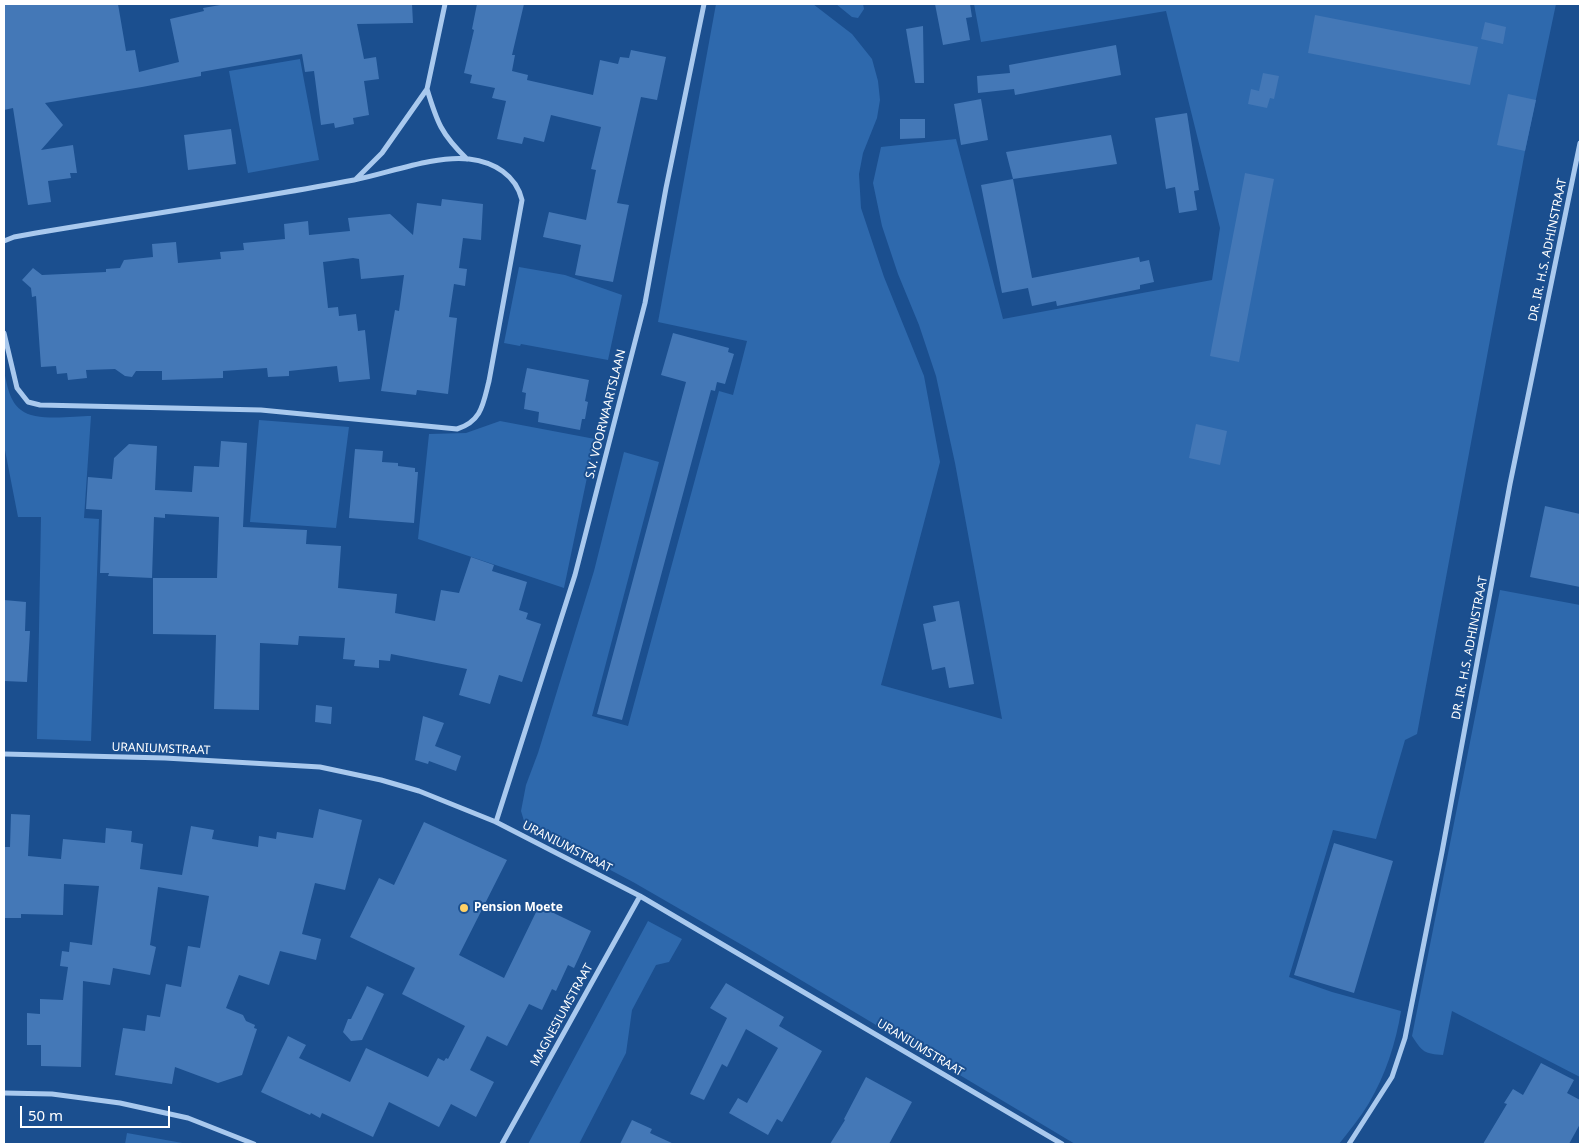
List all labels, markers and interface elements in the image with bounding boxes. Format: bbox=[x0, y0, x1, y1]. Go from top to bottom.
street label: DR. IR. H.S. ADHINSTRAAT bbox=[1526, 177, 1570, 323]
street label: S.V. VOORWAARTSLAAN bbox=[583, 348, 629, 480]
street label: DR. IR. H.S. ADHINSTRAAT bbox=[1449, 575, 1491, 721]
street label: URANIUMSTRAAT bbox=[111, 740, 211, 758]
street label: URANIUMSTRAAT bbox=[520, 818, 614, 876]
place label: Pension Moete bbox=[474, 901, 563, 915]
marker: Pension Moete bbox=[458, 902, 470, 914]
street label: MAGNESIUMSTRAAT bbox=[528, 961, 596, 1069]
street label: URANIUMSTRAAT bbox=[874, 1016, 966, 1080]
scale bar bbox=[22, 1096, 172, 1128]
text: 50 m bbox=[28, 1105, 63, 1125]

